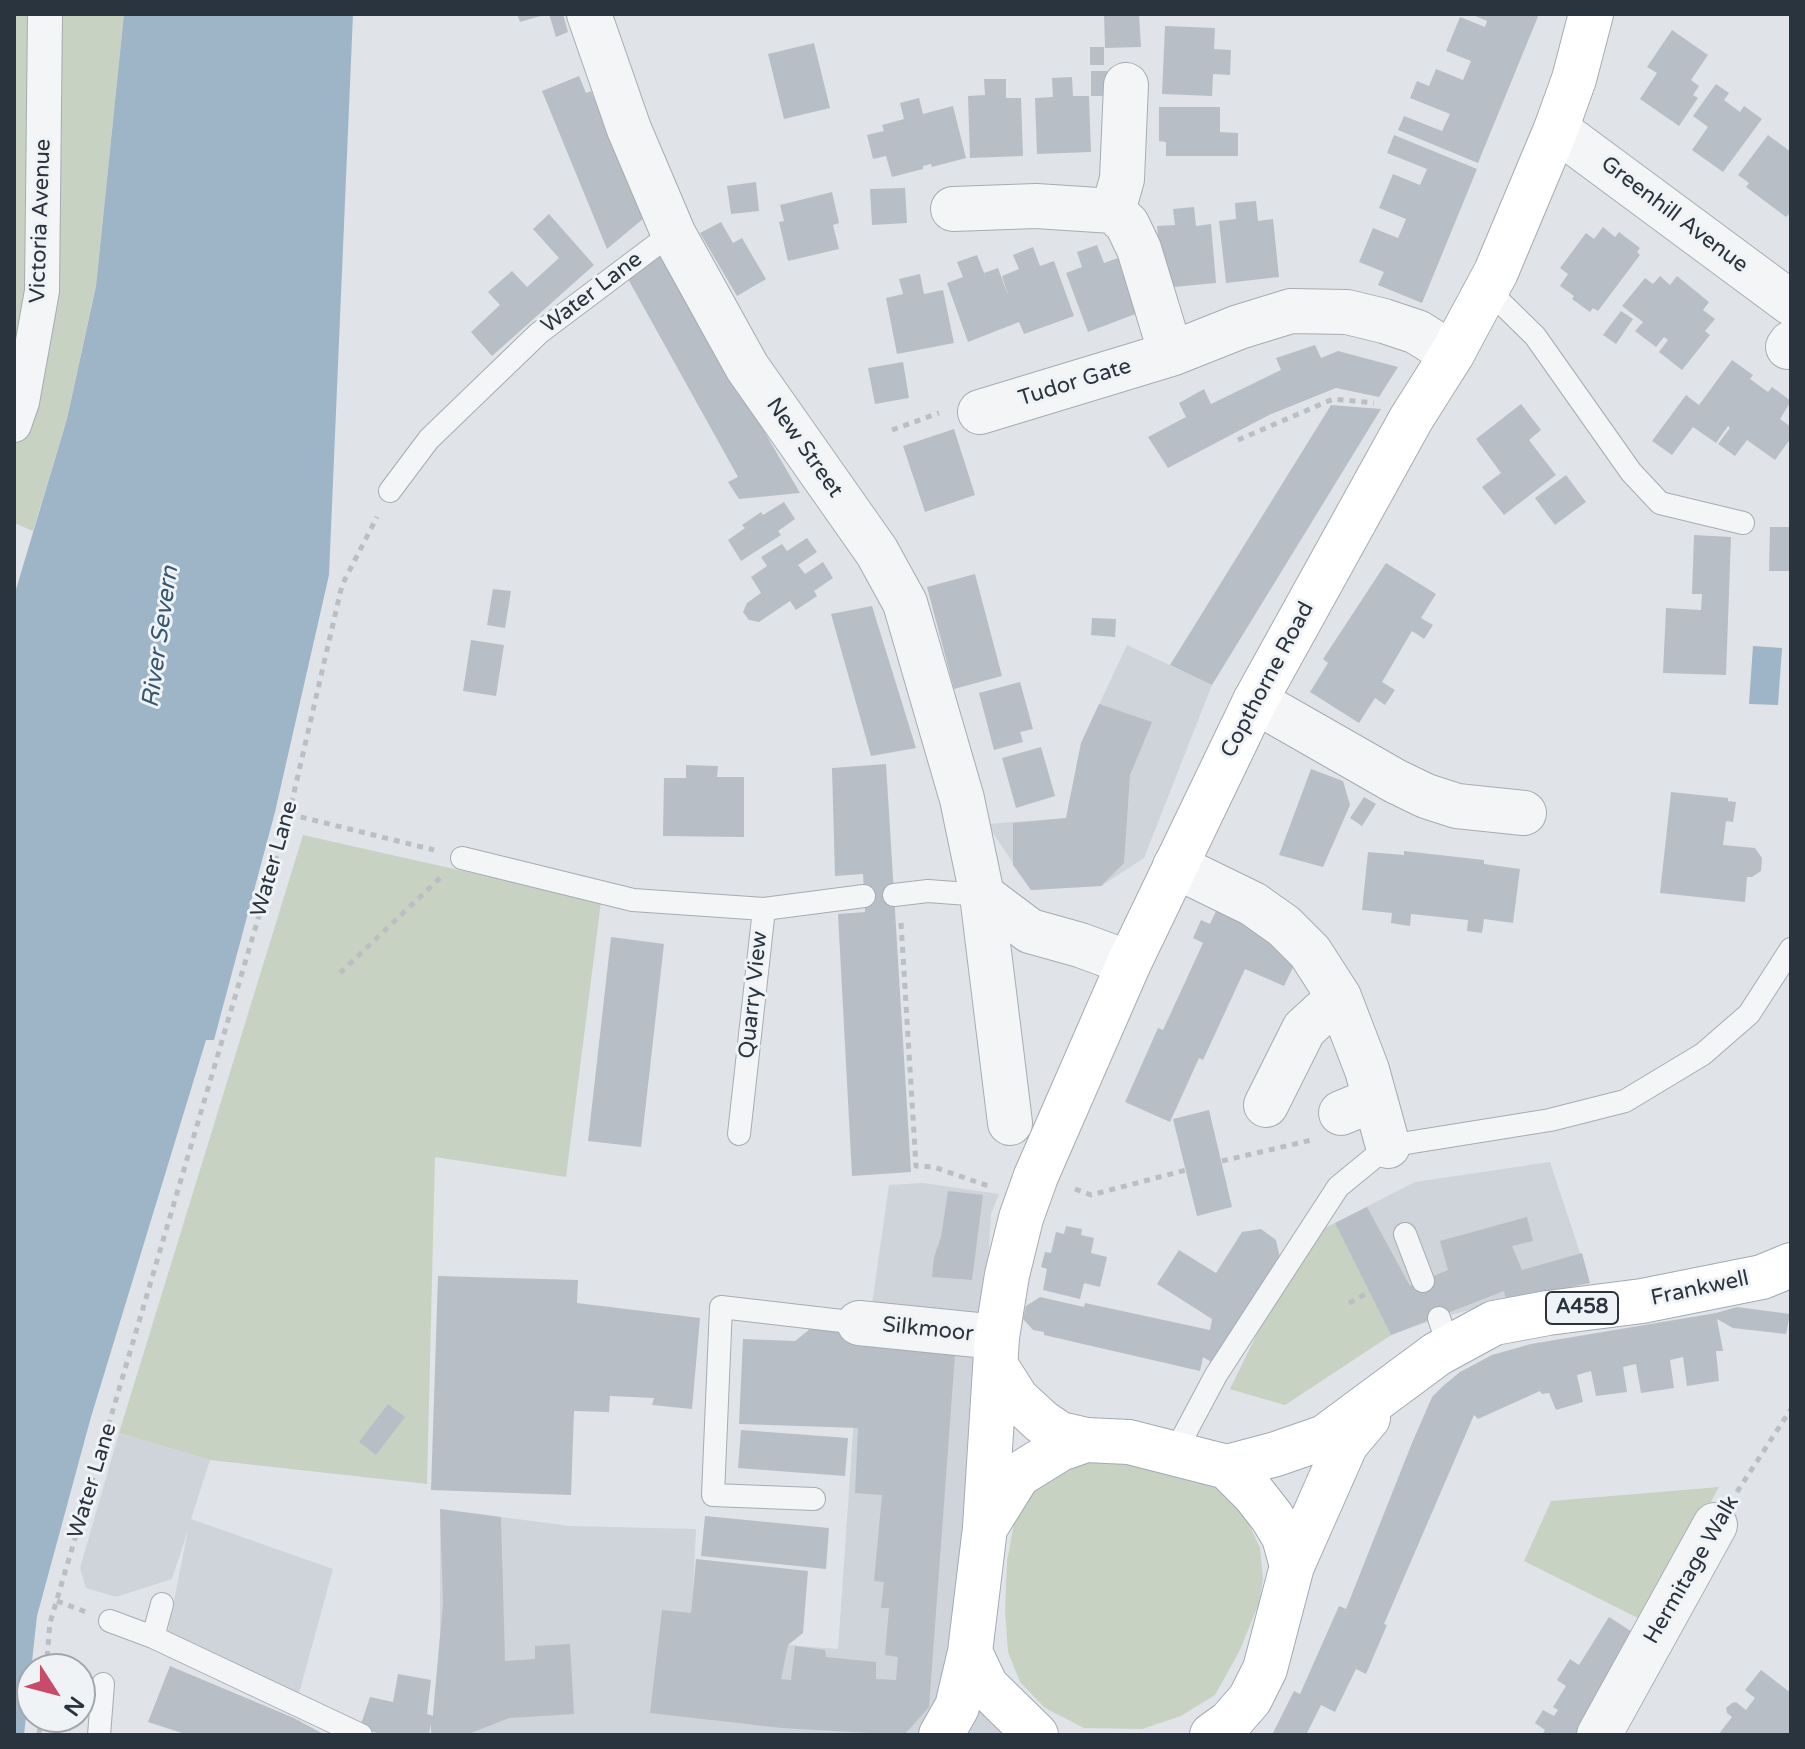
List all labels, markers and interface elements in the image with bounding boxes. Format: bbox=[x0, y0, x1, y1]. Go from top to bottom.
street label: Victoria Avenue bbox=[25, 138, 57, 304]
street label: Greenhill Avenue bbox=[1595, 151, 1753, 279]
street label: Water Lane bbox=[536, 247, 648, 339]
street label: Tudor Gate bbox=[1016, 353, 1134, 413]
street label: New Street bbox=[760, 393, 848, 503]
water label: River Severn bbox=[137, 564, 185, 710]
street label: Copthorne Road bbox=[1216, 598, 1320, 762]
street label: Water Lane bbox=[246, 798, 304, 920]
street label: Quarry View bbox=[734, 930, 774, 1060]
street label: Frankwell bbox=[1649, 1266, 1751, 1312]
road number: A458 bbox=[1546, 1292, 1618, 1324]
street label: Silkmoor bbox=[881, 1312, 975, 1348]
street label: Water Lane bbox=[63, 1420, 123, 1542]
street label: Hermitage Walk bbox=[1639, 1491, 1745, 1649]
north arrow bbox=[16, 1653, 96, 1733]
text: N bbox=[58, 1691, 90, 1721]

